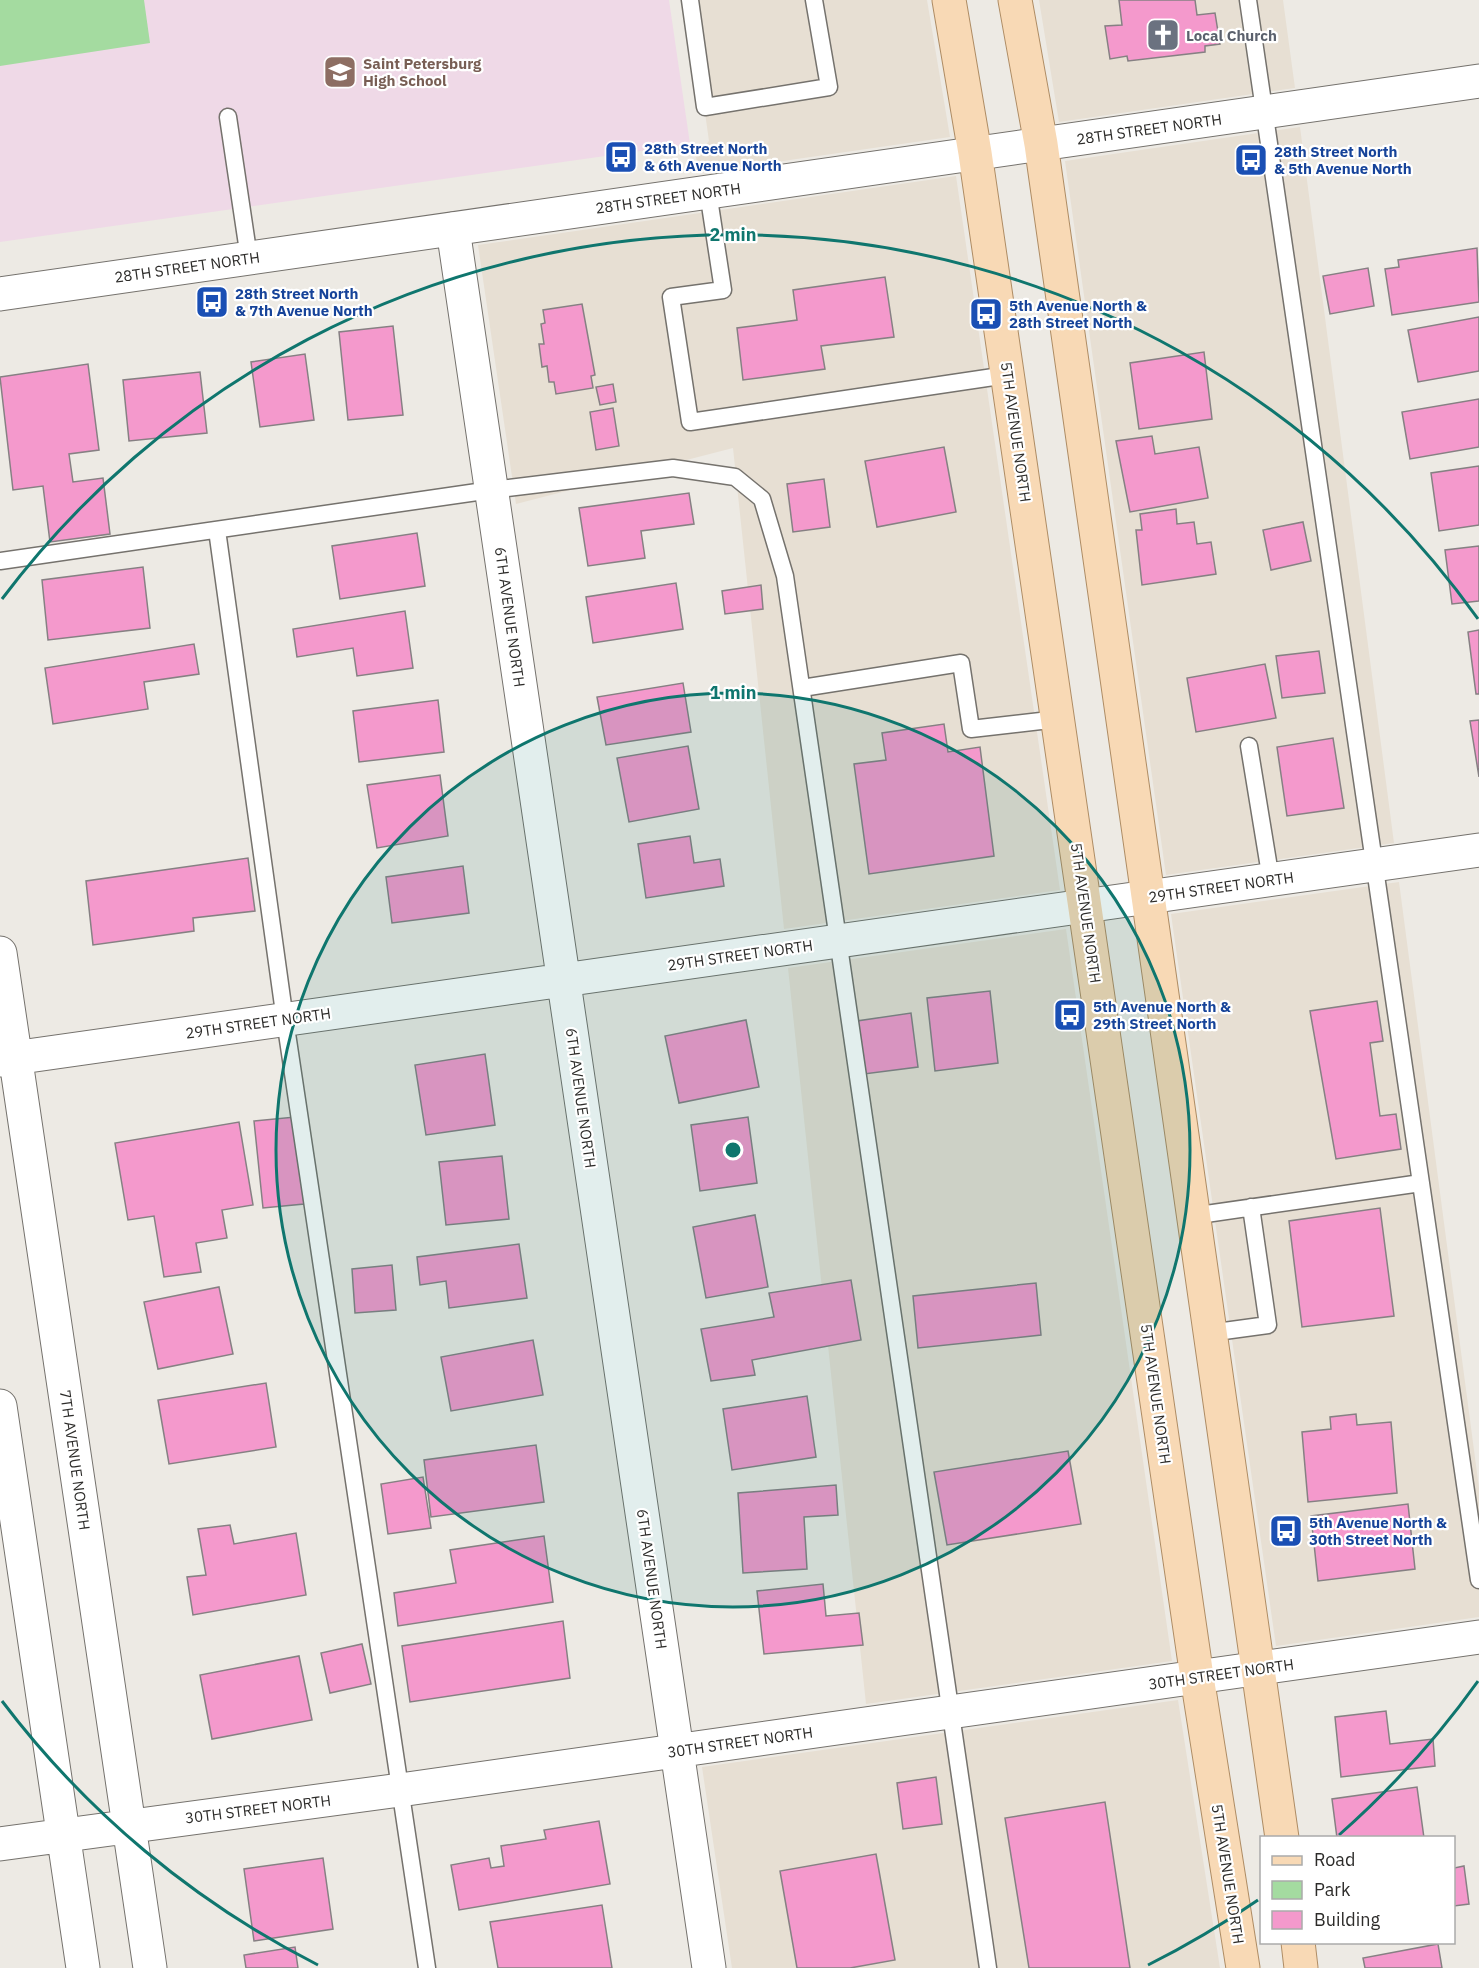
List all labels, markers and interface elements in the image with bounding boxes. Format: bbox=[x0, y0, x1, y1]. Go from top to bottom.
church icon: Local Church bbox=[1145, 17, 1181, 53]
place label: Local Church bbox=[1186, 26, 1277, 45]
school or university icon: Saint Petersburg High School bbox=[322, 54, 358, 90]
place label: Saint Petersburg High School bbox=[363, 54, 482, 90]
street label: 28TH STREET NORTH bbox=[1075, 109, 1223, 149]
bus stop icon: 28th Street North & 6th Avenue North bbox=[603, 139, 639, 175]
place label: 28th Street North & 6th Avenue North bbox=[644, 139, 782, 175]
bus stop icon: 28th Street North & 5th Avenue North bbox=[1233, 142, 1269, 178]
place label: 28th Street North & 5th Avenue North bbox=[1274, 142, 1412, 178]
street label: 28TH STREET NORTH bbox=[594, 178, 742, 218]
text: 2 min bbox=[709, 223, 757, 246]
street label: 28TH STREET NORTH bbox=[113, 247, 261, 287]
bus stop icon: 28th Street North & 7th Avenue North bbox=[194, 284, 230, 320]
place label: 28th Street North & 7th Avenue North bbox=[235, 284, 373, 320]
bus stop icon: 5th Avenue North & 28th Street North bbox=[968, 296, 1004, 332]
place label: 5th Avenue North & 28th Street North bbox=[1009, 296, 1147, 332]
street label: 5TH AVENUE NORTH bbox=[997, 361, 1035, 503]
street label: 6TH AVENUE NORTH bbox=[491, 546, 529, 688]
text: 1 min bbox=[709, 681, 757, 704]
street label: 5TH AVENUE NORTH bbox=[1067, 842, 1105, 984]
street label: 29TH STREET NORTH bbox=[1147, 867, 1295, 907]
street label: 29TH STREET NORTH bbox=[666, 935, 814, 975]
bus stop icon: 5th Avenue North & 29th Street North bbox=[1052, 997, 1088, 1033]
place label: 5th Avenue North & 29th Street North bbox=[1093, 997, 1231, 1033]
street label: 29TH STREET NORTH bbox=[184, 1003, 332, 1043]
street label: 6TH AVENUE NORTH bbox=[562, 1027, 600, 1169]
centre of rings bbox=[723, 1140, 743, 1160]
street label: 5TH AVENUE NORTH bbox=[1137, 1323, 1175, 1465]
street label: 7TH AVENUE NORTH bbox=[56, 1389, 94, 1531]
street label: 6TH AVENUE NORTH bbox=[633, 1508, 671, 1650]
bus stop icon: 5th Avenue North & 30th Street North bbox=[1268, 1513, 1304, 1549]
place label: 5th Avenue North & 30th Street North bbox=[1309, 1513, 1447, 1549]
street label: 30TH STREET NORTH bbox=[1147, 1654, 1295, 1694]
street label: 30TH STREET NORTH bbox=[666, 1722, 814, 1762]
street label: 30TH STREET NORTH bbox=[184, 1791, 332, 1827]
street label: 5TH AVENUE NORTH bbox=[1208, 1803, 1248, 1945]
legend bbox=[1260, 1836, 1455, 1944]
text: Road bbox=[1314, 1848, 1355, 1871]
text: Park bbox=[1314, 1878, 1351, 1901]
text: Building bbox=[1314, 1908, 1381, 1931]

